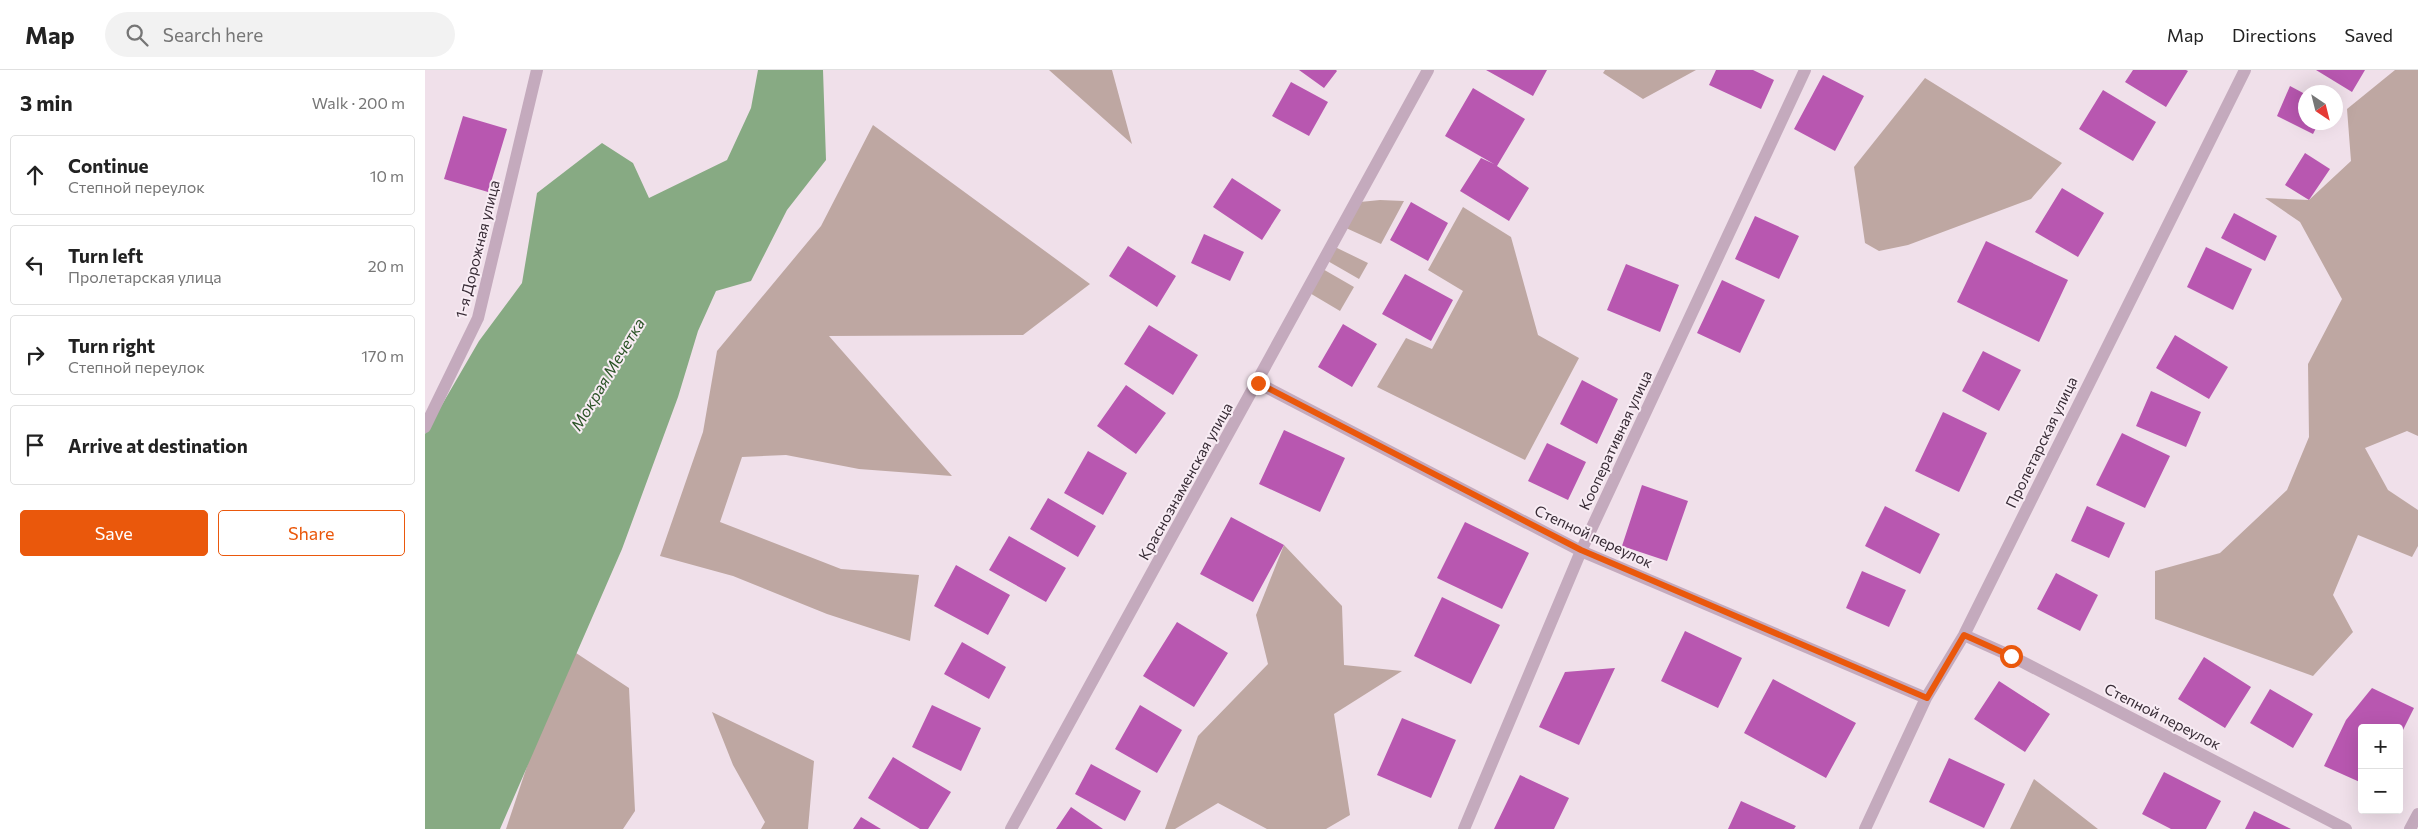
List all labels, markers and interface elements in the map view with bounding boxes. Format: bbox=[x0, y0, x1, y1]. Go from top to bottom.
search box bbox=[105, 12, 455, 57]
text: Map bbox=[25, 20, 75, 49]
icon: search bbox=[123, 21, 151, 49]
text: Search here bbox=[163, 23, 263, 46]
text: Map bbox=[2167, 24, 2204, 46]
text: Directions bbox=[2232, 24, 2316, 46]
text: Saved bbox=[2344, 24, 2393, 46]
north arrow bbox=[2298, 85, 2343, 130]
text: 3 min bbox=[20, 90, 73, 115]
text: Walk · 200 m bbox=[312, 93, 405, 112]
text: Continue bbox=[68, 154, 148, 177]
icon: ahead bbox=[21, 161, 49, 189]
text: 10 m bbox=[370, 166, 404, 185]
text: Степной переулок bbox=[68, 177, 205, 196]
street label: 1-я Дорожная улица bbox=[451, 178, 503, 320]
text: Turn left bbox=[68, 244, 143, 267]
icon: left bbox=[21, 251, 49, 279]
text: 20 m bbox=[368, 256, 404, 275]
text: Пролетарская улица bbox=[68, 267, 222, 286]
water label: Мокрая Мечетка bbox=[566, 314, 648, 434]
text: Turn right bbox=[68, 334, 155, 357]
icon: right bbox=[21, 341, 49, 369]
text: 170 m bbox=[361, 346, 404, 365]
text: Степной переулок bbox=[68, 357, 205, 376]
street label: Кооперативная улица bbox=[1575, 367, 1655, 513]
route end bbox=[1247, 372, 1270, 395]
street label: Пролетарская улица bbox=[2001, 373, 2081, 511]
street label: Краснознаменская улица bbox=[1134, 399, 1236, 563]
icon: arrive bbox=[21, 431, 49, 459]
text: Arrive at destination bbox=[68, 434, 248, 457]
street label: Степной переулок bbox=[1532, 501, 1656, 571]
button: Save bbox=[20, 510, 208, 556]
button: Share bbox=[218, 510, 405, 556]
route start bbox=[2000, 645, 2023, 668]
street label: Степной переулок bbox=[2102, 679, 2224, 753]
map controls bbox=[2358, 724, 2403, 814]
button: + bbox=[2358, 724, 2403, 769]
button: − bbox=[2358, 769, 2403, 814]

